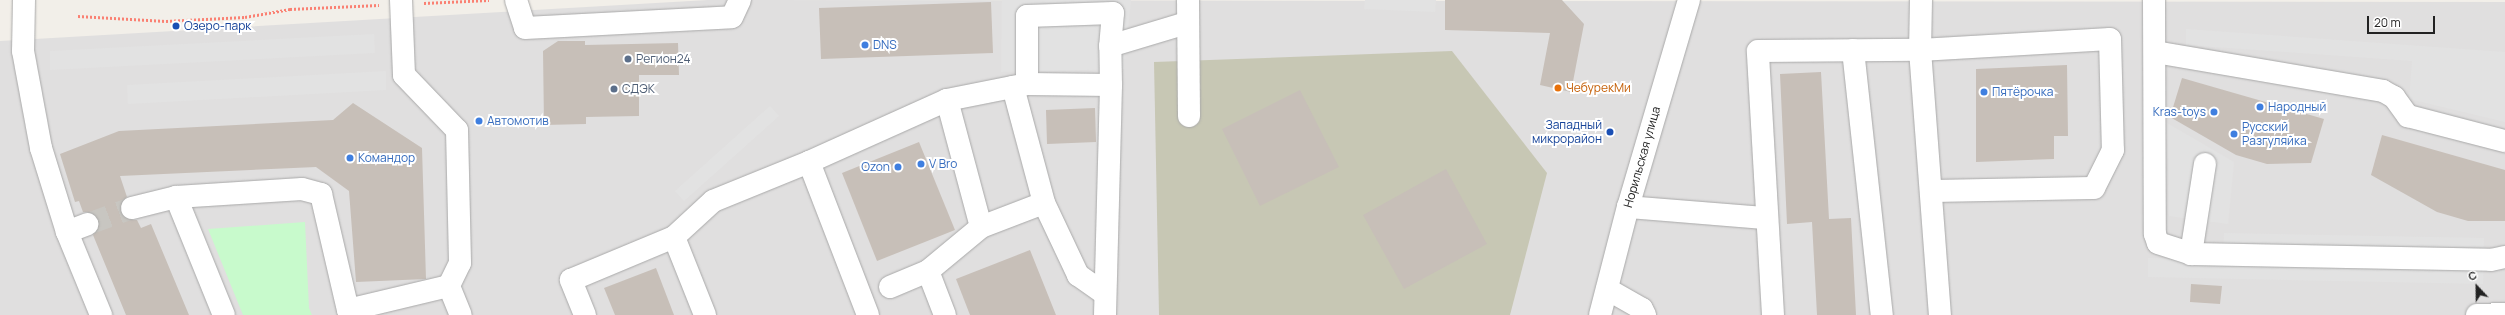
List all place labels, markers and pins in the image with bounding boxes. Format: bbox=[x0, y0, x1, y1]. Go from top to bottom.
place label: Озеро-парк bbox=[184, 19, 251, 33]
marker: Озеро-парк bbox=[171, 21, 181, 31]
place label: DNS bbox=[873, 38, 897, 52]
marker: DNS bbox=[860, 40, 870, 50]
place label: Регион24 bbox=[636, 52, 691, 66]
marker: Регион24 bbox=[623, 54, 633, 64]
place label: ЧебурекМи bbox=[1566, 81, 1631, 95]
place label: СДЭК bbox=[622, 82, 655, 96]
marker: ЧебурекМи bbox=[1553, 83, 1563, 93]
marker: СДЭК bbox=[609, 84, 619, 94]
place label: Пятёрочка bbox=[1992, 85, 2053, 99]
marker: Пятёрочка bbox=[1979, 87, 1989, 97]
place label: Народный bbox=[2268, 100, 2326, 114]
marker: Народный bbox=[2255, 102, 2265, 112]
place label: Kras-toys bbox=[2153, 105, 2206, 119]
marker: Kras-toys bbox=[2209, 107, 2219, 117]
place label: Автомотив bbox=[487, 114, 549, 128]
marker: Автомотив bbox=[474, 116, 484, 126]
place label: Западный микрорайон bbox=[1532, 118, 1602, 146]
place label: Русский Разгуляйка bbox=[2242, 120, 2307, 148]
marker: Западный микрорайон bbox=[1605, 127, 1615, 137]
marker: Русский Разгуляйка bbox=[2229, 129, 2239, 139]
place label: Командор bbox=[358, 151, 415, 165]
marker: Командор bbox=[345, 153, 355, 163]
place label: V Bro bbox=[929, 157, 957, 171]
marker: V Bro bbox=[916, 159, 926, 169]
place label: Ozon bbox=[861, 160, 890, 174]
marker: Ozon bbox=[893, 162, 903, 172]

